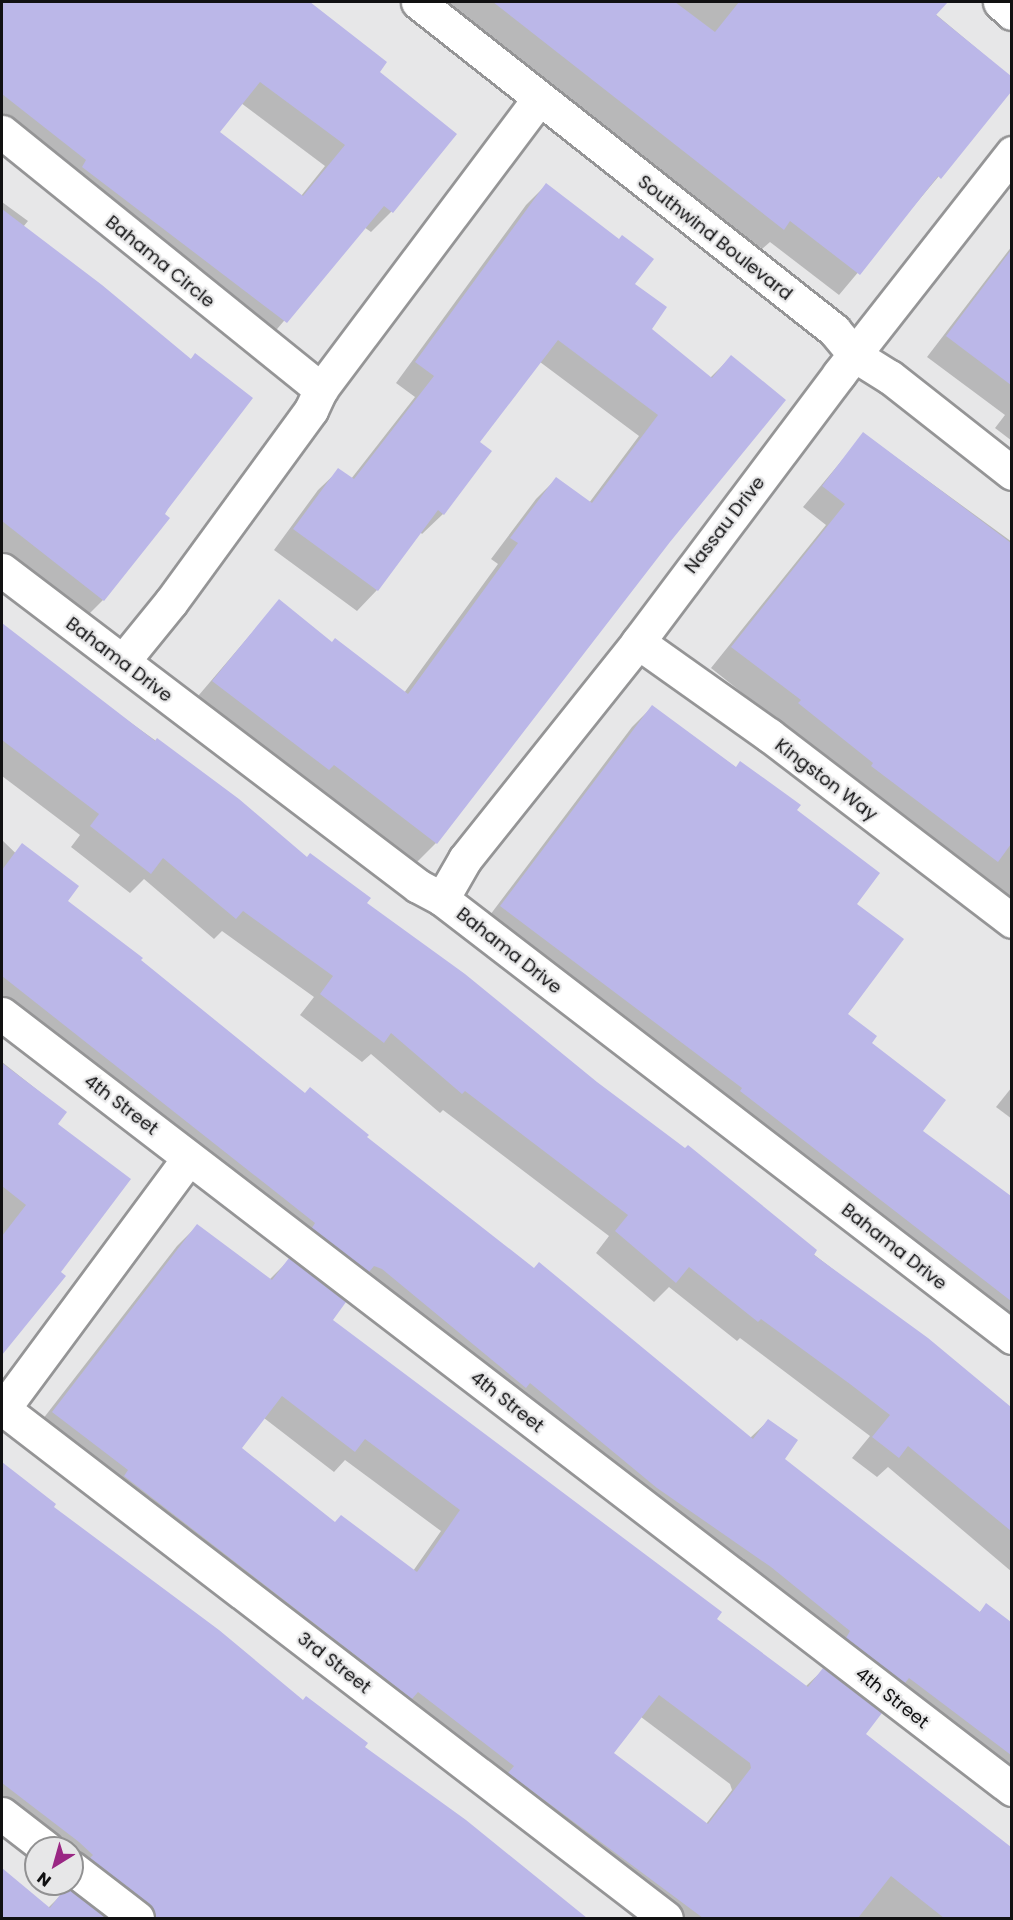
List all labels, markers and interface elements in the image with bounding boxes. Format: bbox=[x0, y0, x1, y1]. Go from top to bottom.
street label: Southwind Boulevard bbox=[633, 171, 797, 305]
street label: Bahama Circle bbox=[101, 211, 219, 313]
street label: Nassau Drive bbox=[680, 472, 770, 578]
street label: Bahama Drive bbox=[62, 613, 176, 707]
street label: Kingston Way bbox=[771, 734, 881, 826]
street label: Bahama Drive bbox=[452, 903, 566, 999]
street label: 4th Street bbox=[80, 1070, 162, 1140]
street label: Bahama Drive bbox=[837, 1199, 951, 1295]
street label: 4th Street bbox=[466, 1367, 548, 1437]
street label: 3rd Street bbox=[293, 1628, 375, 1698]
street label: 4th Street bbox=[851, 1663, 933, 1733]
north arrow bbox=[24, 1836, 84, 1896]
text: N bbox=[32, 1866, 56, 1892]

